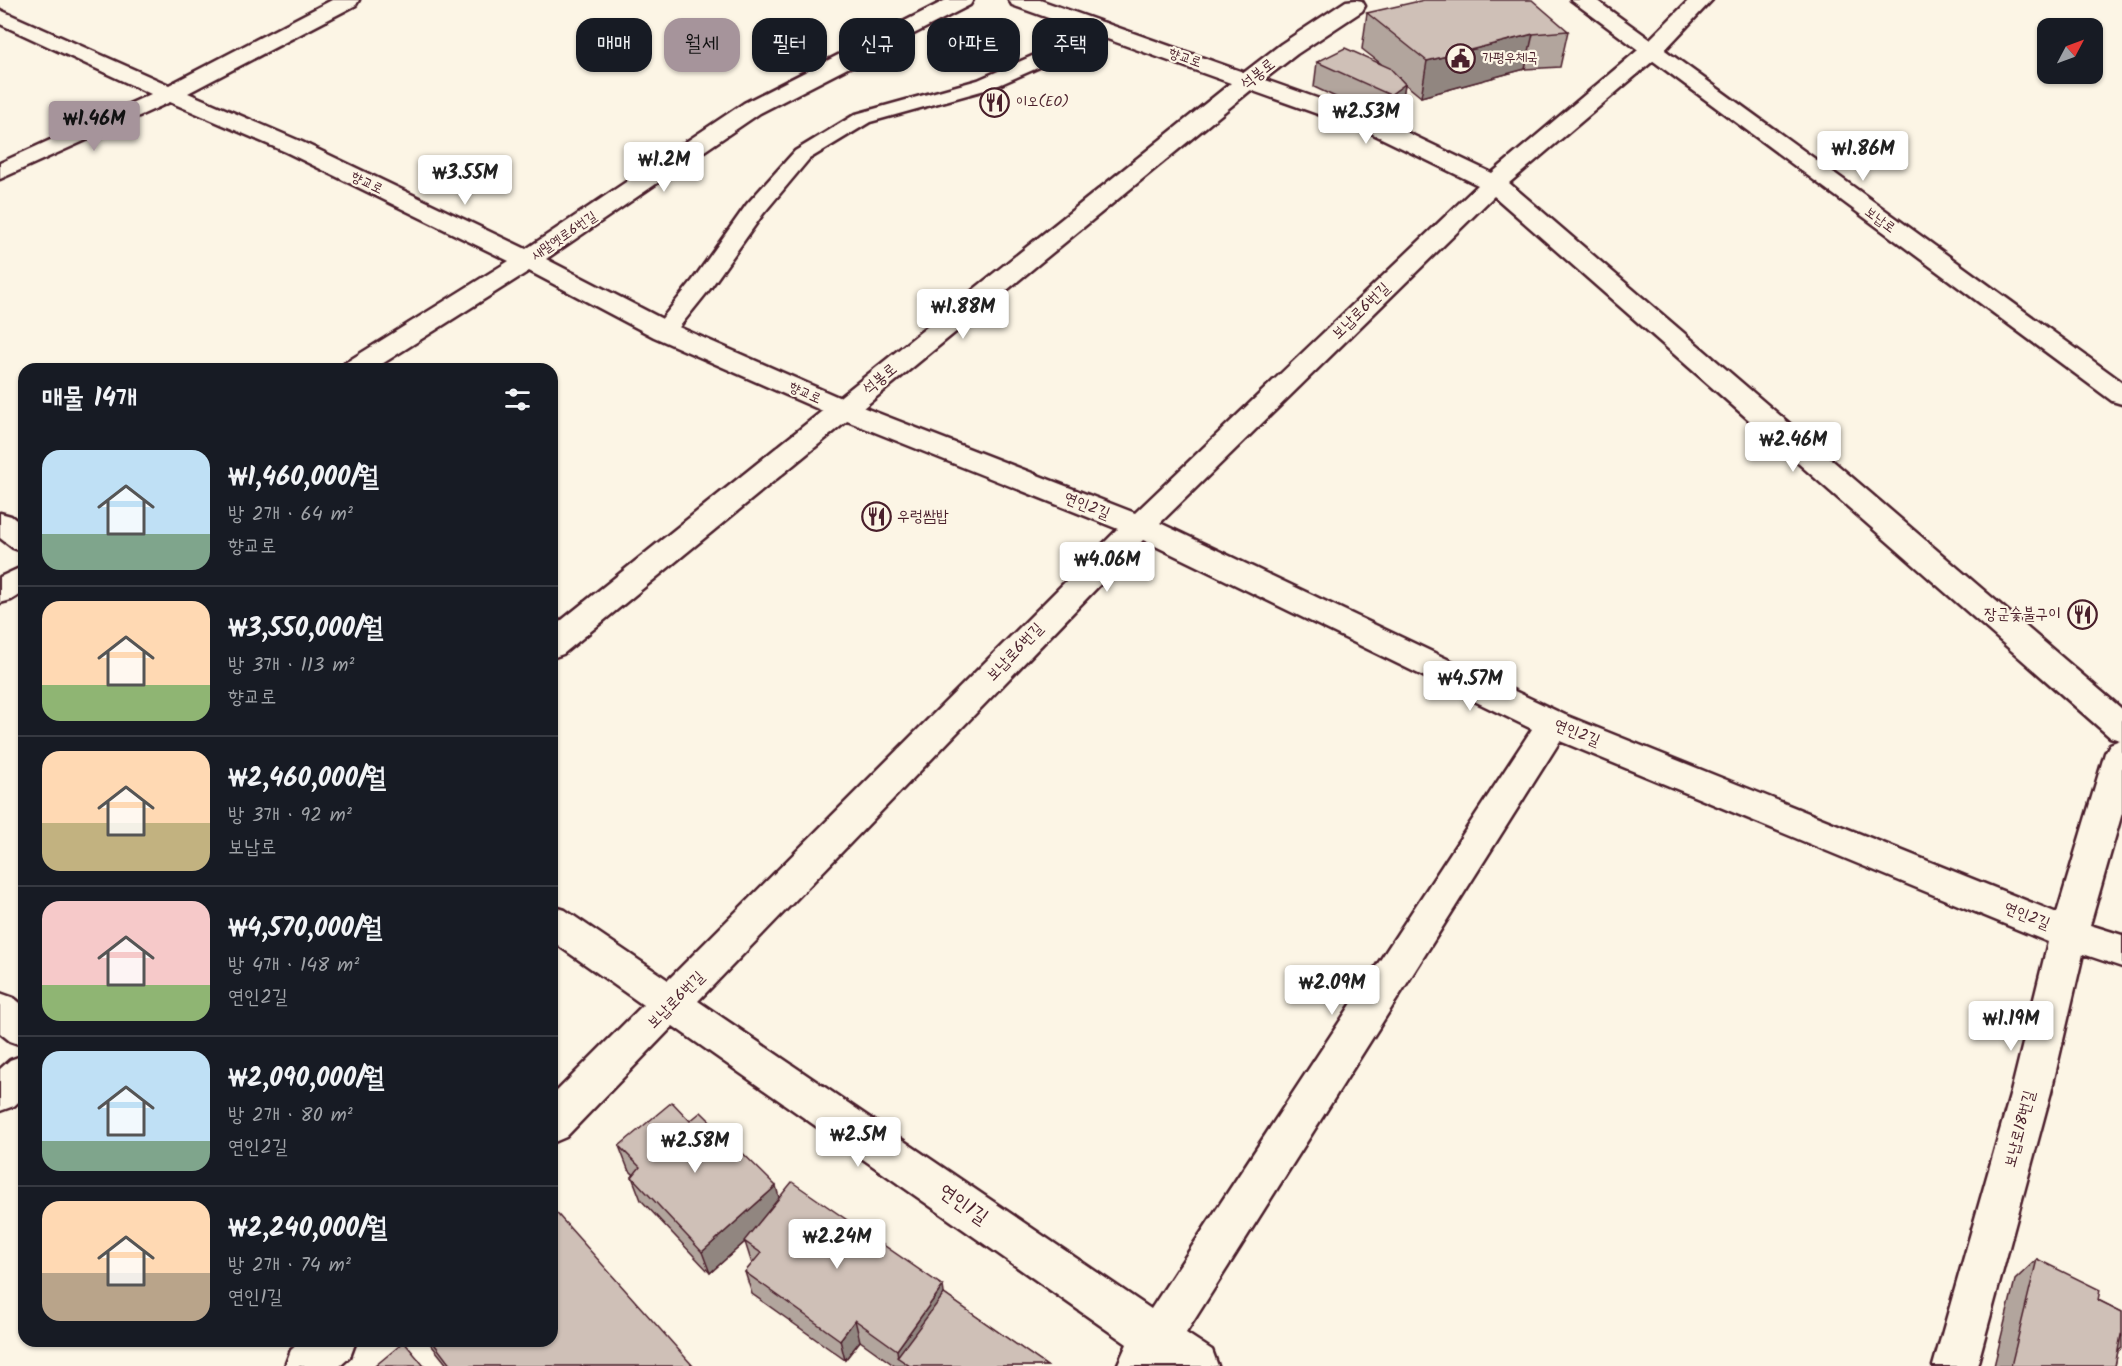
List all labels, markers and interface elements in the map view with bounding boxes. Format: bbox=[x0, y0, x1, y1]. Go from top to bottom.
chip: 매매 bbox=[576, 18, 652, 72]
chip: 월세 bbox=[664, 18, 740, 72]
chip: 필터 bbox=[752, 18, 827, 72]
chip: 신규 bbox=[839, 18, 915, 72]
chip: 아파트 bbox=[927, 18, 1020, 72]
chip: 주택 bbox=[1032, 18, 1108, 72]
north arrow bbox=[2037, 18, 2103, 84]
map controls bbox=[2037, 18, 2103, 84]
street label: 향교로 bbox=[1165, 42, 1205, 74]
public building icon: 가평우체국 bbox=[1445, 42, 1477, 74]
place label: 가평우체국 bbox=[1482, 47, 1538, 69]
street label: 석봉로 bbox=[1235, 52, 1281, 96]
restaurant icon: 이오(EO) bbox=[979, 86, 1011, 118]
place label: 이오(EO) bbox=[1016, 91, 1069, 113]
pin: ₩2.53M bbox=[1317, 94, 1415, 145]
text: ₩2.53M bbox=[1332, 97, 1400, 129]
pin: ₩1.46M bbox=[45, 101, 143, 152]
text: ₩1.46M bbox=[63, 104, 125, 136]
pin: ₩1.86M bbox=[1814, 131, 1912, 182]
text: ₩1.86M bbox=[1831, 134, 1895, 166]
pin: ₩1.2M bbox=[622, 142, 706, 193]
text: ₩1.2M bbox=[638, 145, 690, 177]
pin: ₩3.55M bbox=[416, 155, 514, 206]
text: ₩3.55M bbox=[432, 158, 498, 190]
street label: 향교로 bbox=[347, 166, 387, 200]
street label: 보납로 bbox=[1860, 201, 1900, 239]
street label: 새말옛로6번길 bbox=[527, 205, 602, 266]
street label: 보납로6번길 bbox=[1326, 276, 1396, 345]
pin: ₩1.88M bbox=[914, 289, 1012, 340]
text: ₩1.88M bbox=[931, 292, 995, 324]
street label: 석봉로 bbox=[857, 357, 903, 401]
street label: 향교로 bbox=[785, 376, 825, 410]
text: 매물 14개 bbox=[42, 378, 137, 420]
icon: filters bbox=[501, 383, 534, 416]
pin: ₩2.46M bbox=[1744, 422, 1842, 473]
text: ₩2.46M bbox=[1759, 425, 1827, 457]
text: ₩1,460,000/월 bbox=[228, 457, 379, 499]
icon: home bbox=[90, 474, 162, 546]
street label: 연인2길 bbox=[1060, 485, 1114, 527]
text: 방 2개 · 64 m² bbox=[228, 499, 353, 531]
restaurant icon: 우렁쌈밥 bbox=[860, 500, 892, 532]
place label: 우렁쌈밥 bbox=[897, 504, 949, 529]
text: 향교로 bbox=[228, 531, 276, 563]
pin: ₩4.06M bbox=[1058, 542, 1156, 593]
text: ₩4.06M bbox=[1074, 545, 1140, 577]
restaurant icon: 장군숯불구이 bbox=[2066, 598, 2098, 630]
place label: 장군숯불구이 bbox=[1984, 602, 2061, 627]
text: ₩3,550,000/월 bbox=[228, 608, 383, 650]
street label: 보납로6번길 bbox=[981, 617, 1050, 687]
icon: home bbox=[90, 625, 162, 697]
text: 방 3개 · 113 m² bbox=[228, 650, 355, 682]
pin: ₩4.57M bbox=[1421, 661, 1519, 712]
text: ₩4.57M bbox=[1437, 664, 1503, 696]
text: 향교로 bbox=[228, 682, 276, 714]
street label: 연인2길 bbox=[1550, 712, 1604, 754]
text: ₩2,460,000/월 bbox=[228, 758, 386, 800]
icon: home bbox=[90, 775, 162, 847]
text: 방 3개 · 92 m² bbox=[228, 800, 352, 832]
text: 보납로 bbox=[228, 832, 276, 864]
street label: 연인2길 bbox=[2000, 895, 2054, 937]
text: ₩4,570,000/월 bbox=[228, 908, 382, 950]
icon: home bbox=[90, 925, 162, 997]
text: 방 4개 · 148 m² bbox=[228, 950, 359, 982]
street label: 보납로6번길 bbox=[641, 965, 711, 1035]
pin: ₩2.09M bbox=[1283, 965, 1381, 1016]
text: ₩2.09M bbox=[1299, 968, 1365, 1000]
text: 연인2길 bbox=[228, 982, 288, 1014]
pin: ₩1.19M bbox=[1962, 1001, 2060, 1052]
text: ₩1.19M bbox=[1983, 1004, 2039, 1036]
text: ₩2,090,000/월 bbox=[228, 1058, 384, 1100]
icon: home bbox=[90, 1075, 162, 1147]
street label: 보납로18번길 bbox=[1998, 1087, 2042, 1170]
text: 방 2개 · 80 m² bbox=[228, 1100, 353, 1132]
pin: ₩2.5M bbox=[816, 1117, 900, 1168]
text: ₩2.5M bbox=[830, 1120, 886, 1152]
pin: ₩2.58M bbox=[646, 1123, 744, 1174]
text: ₩2.58M bbox=[661, 1126, 729, 1158]
text: 연인2길 bbox=[228, 1132, 288, 1164]
street label: 연인1길 bbox=[931, 1176, 995, 1234]
text: ₩2,240,000/월 bbox=[228, 1208, 387, 1250]
pin: ₩2.24M bbox=[788, 1219, 886, 1270]
text: ₩2.24M bbox=[803, 1222, 871, 1254]
icon: home bbox=[90, 1225, 162, 1297]
text: 방 2개 · 74 m² bbox=[228, 1250, 351, 1282]
text: 연인1길 bbox=[228, 1282, 283, 1314]

